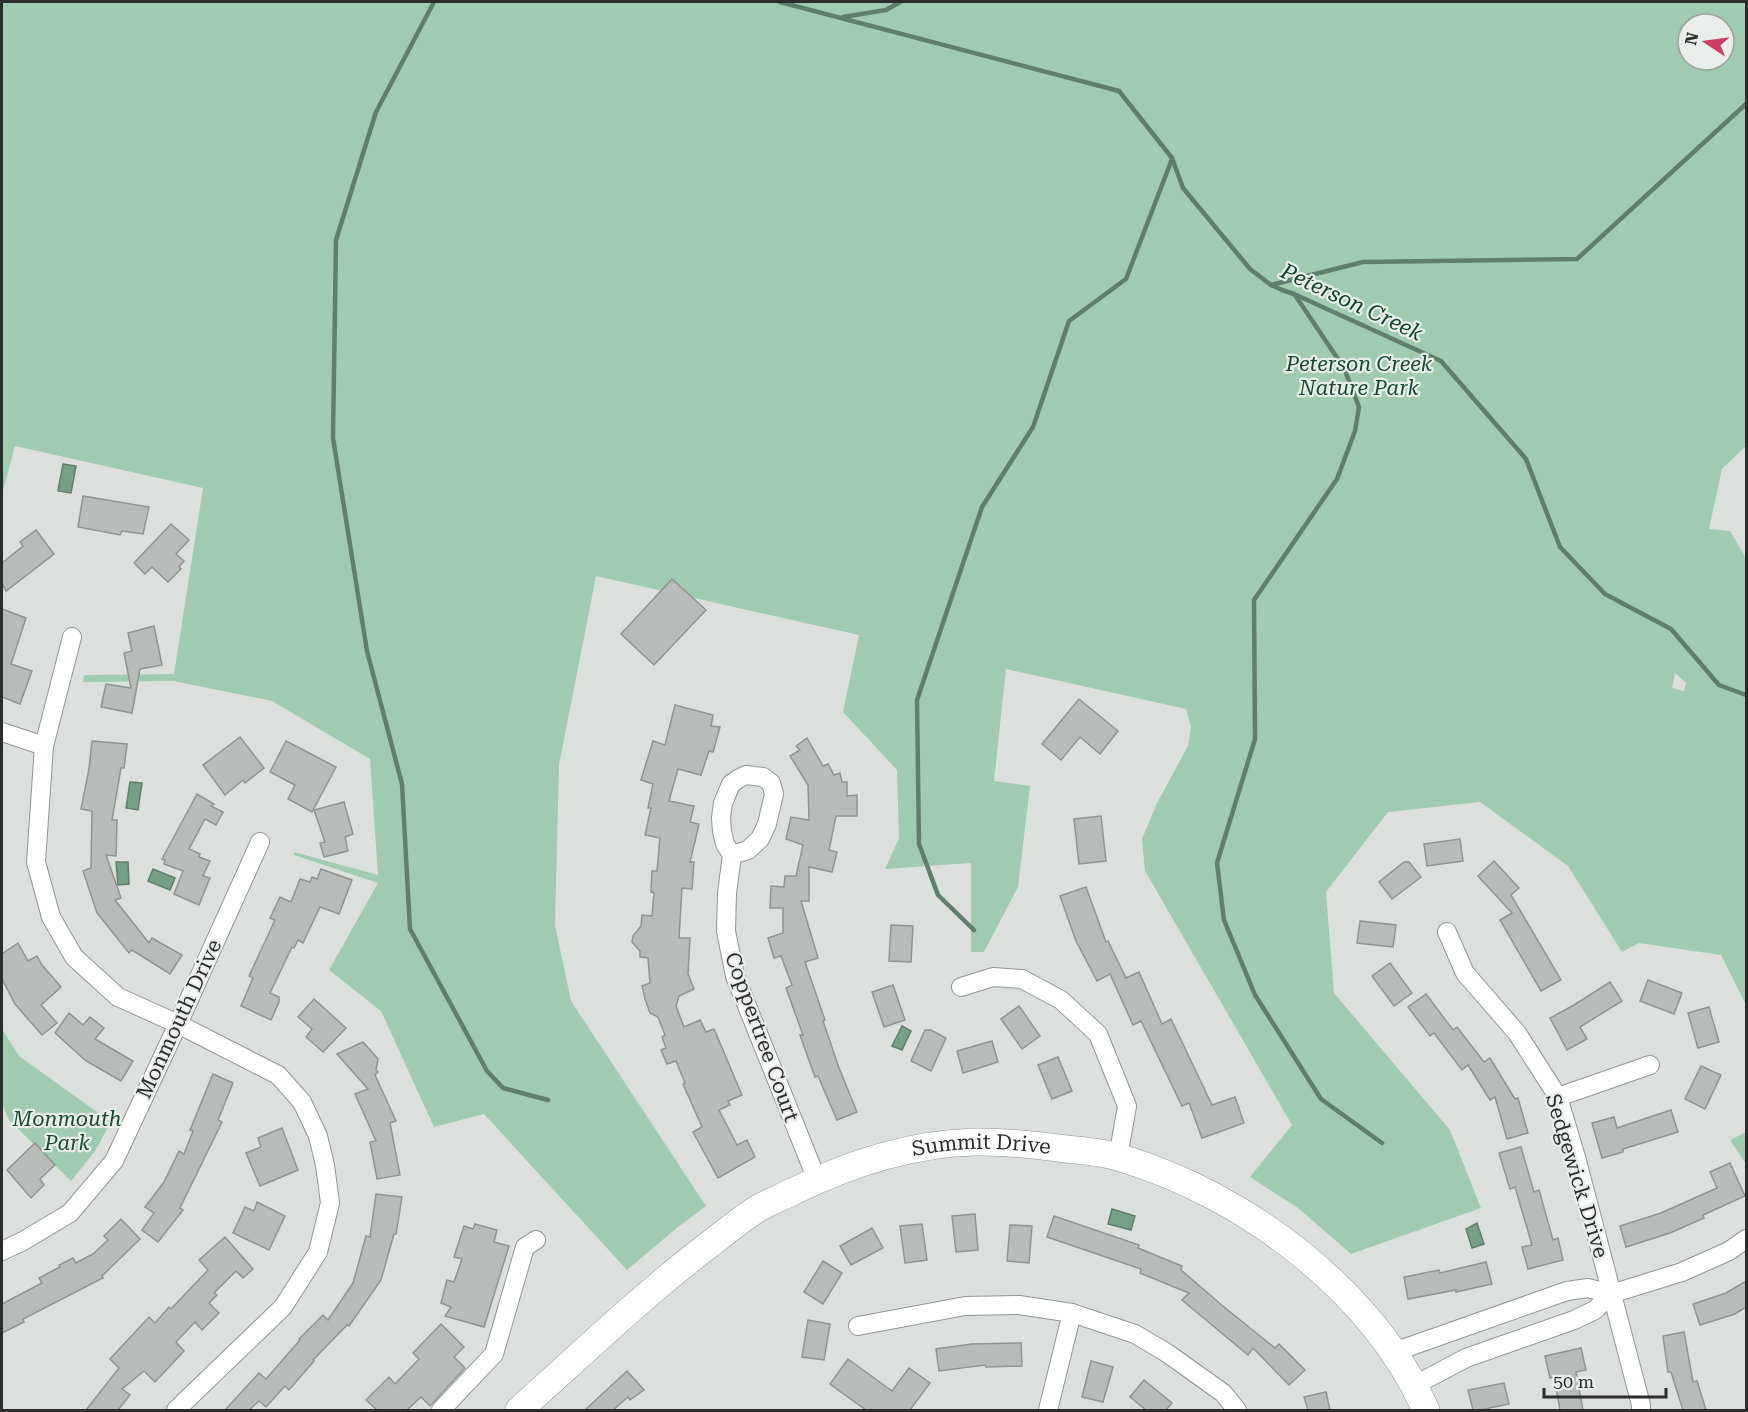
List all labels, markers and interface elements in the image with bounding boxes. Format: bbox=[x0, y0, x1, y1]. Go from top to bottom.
north arrow bbox=[1676, 12, 1736, 72]
text: N bbox=[1681, 31, 1703, 47]
water label: Peterson Creek bbox=[1276, 258, 1427, 346]
park label: Peterson Creek Nature Park bbox=[1285, 352, 1433, 400]
street label: Monmouth Drive bbox=[132, 936, 226, 1102]
street label: Coppertree Court bbox=[720, 949, 804, 1125]
street label: Sedgewick Drive bbox=[1541, 1091, 1613, 1261]
park label: Monmouth Park bbox=[12, 1107, 122, 1155]
street label: Summit Drive bbox=[910, 1130, 1052, 1161]
scale bar bbox=[1544, 1361, 1666, 1399]
text: 50 m bbox=[1553, 1371, 1594, 1392]

